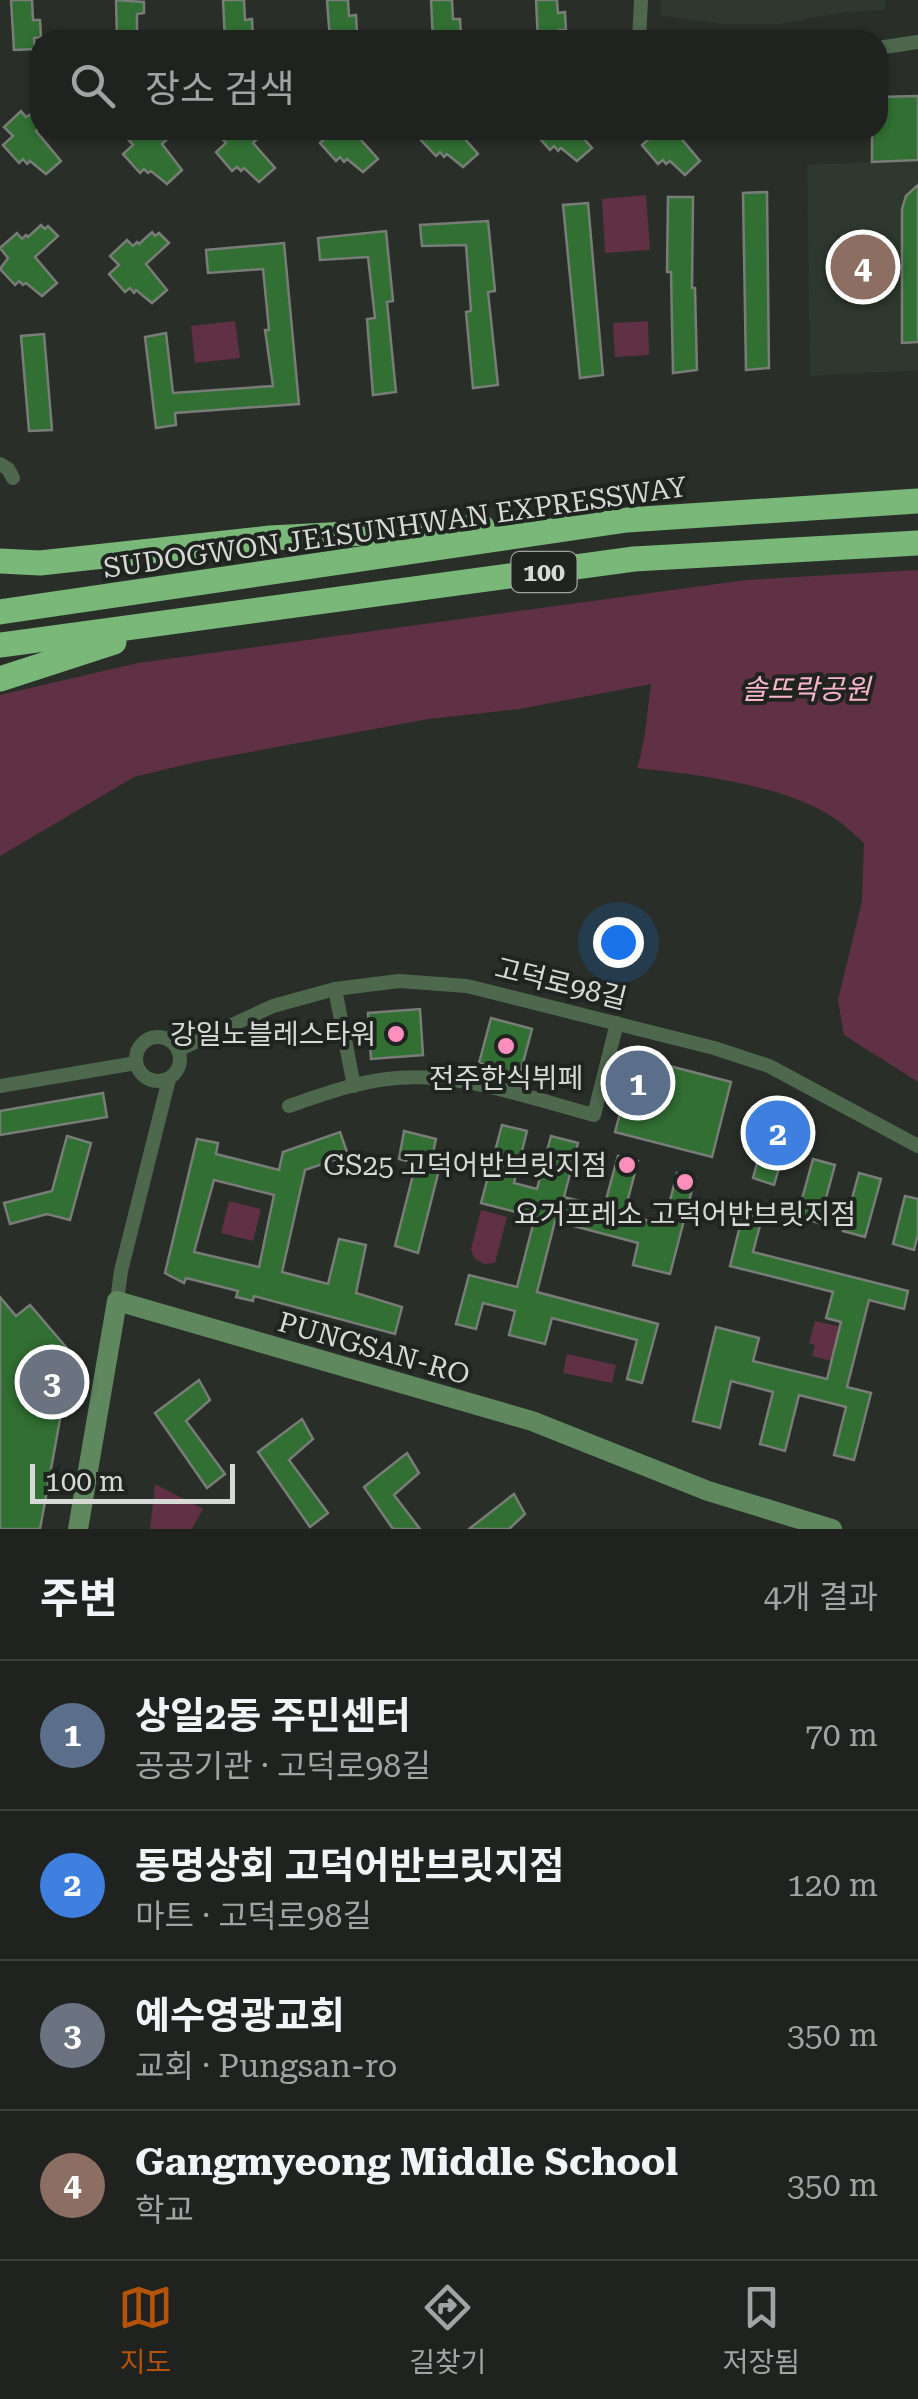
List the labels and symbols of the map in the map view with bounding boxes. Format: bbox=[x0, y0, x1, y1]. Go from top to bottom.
pin: 4 bbox=[830, 230, 896, 304]
street label: SUDOGWON JE1SUNHWAN EXPRESSWAY bbox=[101, 470, 689, 585]
road number: 100 bbox=[512, 552, 576, 592]
park label: 솔뜨락공원 bbox=[742, 673, 873, 706]
your location bbox=[593, 917, 644, 968]
street label: 고덕로98길 bbox=[492, 951, 630, 1016]
place label: 강일노블레스타워 bbox=[170, 1018, 376, 1051]
marker: 강일노블레스타워 bbox=[385, 1023, 407, 1045]
marker: 전주한식뷔페 bbox=[495, 1035, 517, 1057]
pin: 1 bbox=[606, 1046, 670, 1120]
place label: 전주한식뷔페 bbox=[429, 1062, 583, 1095]
pin: 2 bbox=[746, 1096, 810, 1170]
place label: GS25 고덕어반브릿지점 bbox=[323, 1149, 607, 1182]
marker: GS25 고덕어반브릿지점 bbox=[616, 1154, 638, 1176]
marker: 요거프레소 고덕어반브릿지점 bbox=[674, 1171, 696, 1193]
place label: 요거프레소 고덕어반브릿지점 bbox=[514, 1198, 856, 1231]
street label: PUNGSAN-RO bbox=[274, 1305, 473, 1392]
pin: 3 bbox=[20, 1344, 84, 1420]
scale bar bbox=[30, 1459, 235, 1504]

